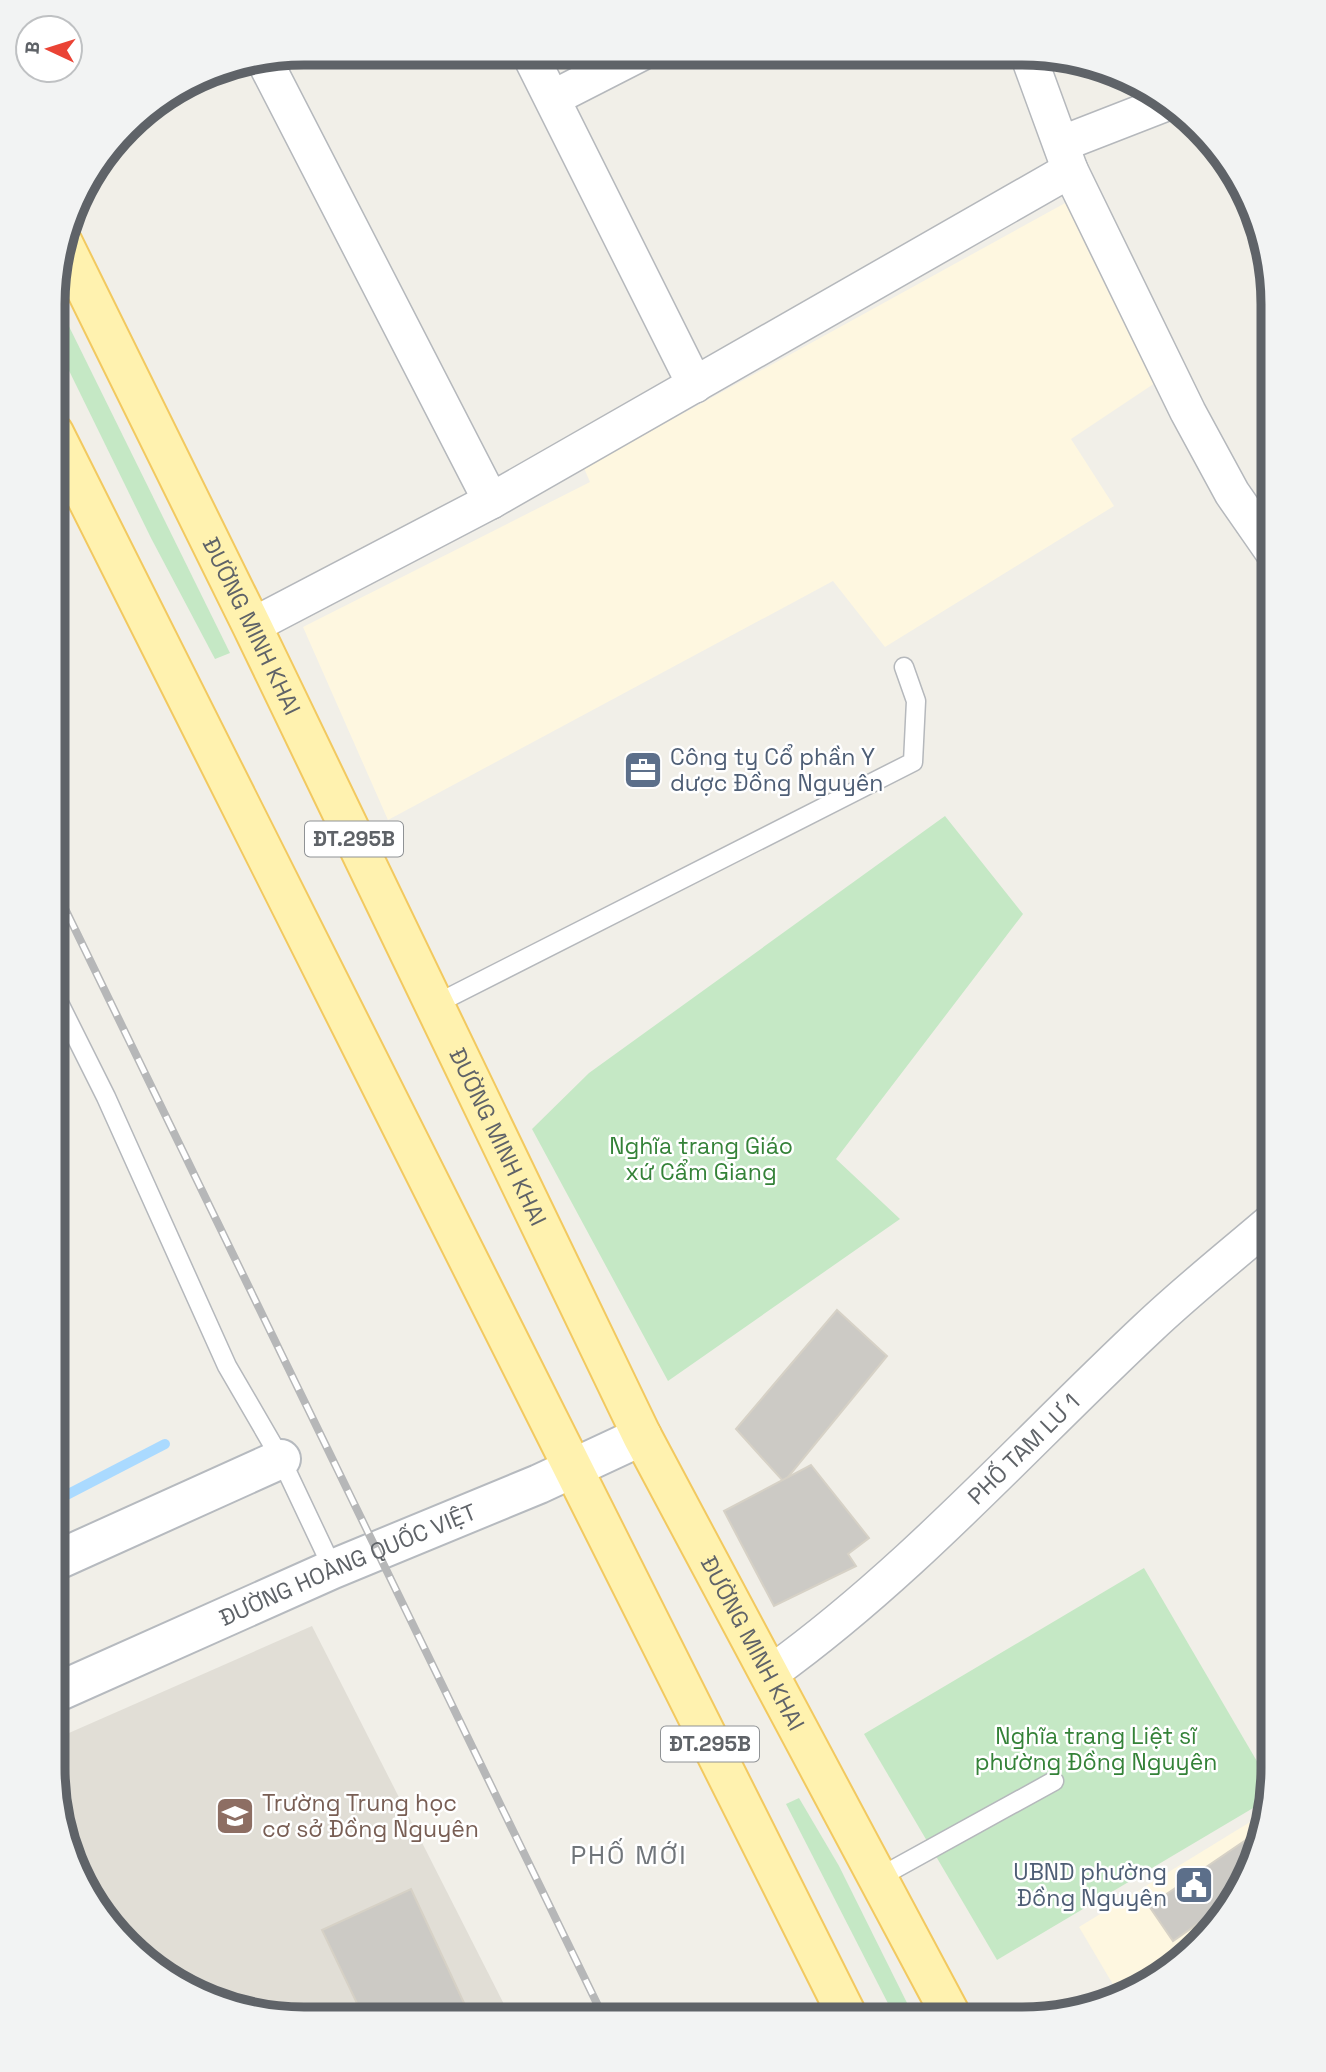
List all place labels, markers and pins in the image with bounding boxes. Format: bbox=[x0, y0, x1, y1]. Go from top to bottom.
place label: Công ty Cổ phần Y dược Đồng Nguyên bbox=[670, 742, 883, 798]
office icon: Công ty Cổ phần Y dược Đồng Nguyên bbox=[622, 749, 664, 791]
place label: Trường Trung học cơ sở Đồng Nguyên bbox=[262, 1788, 479, 1844]
school or university icon: Trường Trung học cơ sở Đồng Nguyên bbox=[214, 1795, 256, 1837]
place label: UBND phường Đồng Nguyên bbox=[1013, 1857, 1167, 1913]
public building icon: UBND phường Đồng Nguyên bbox=[1173, 1864, 1215, 1906]

